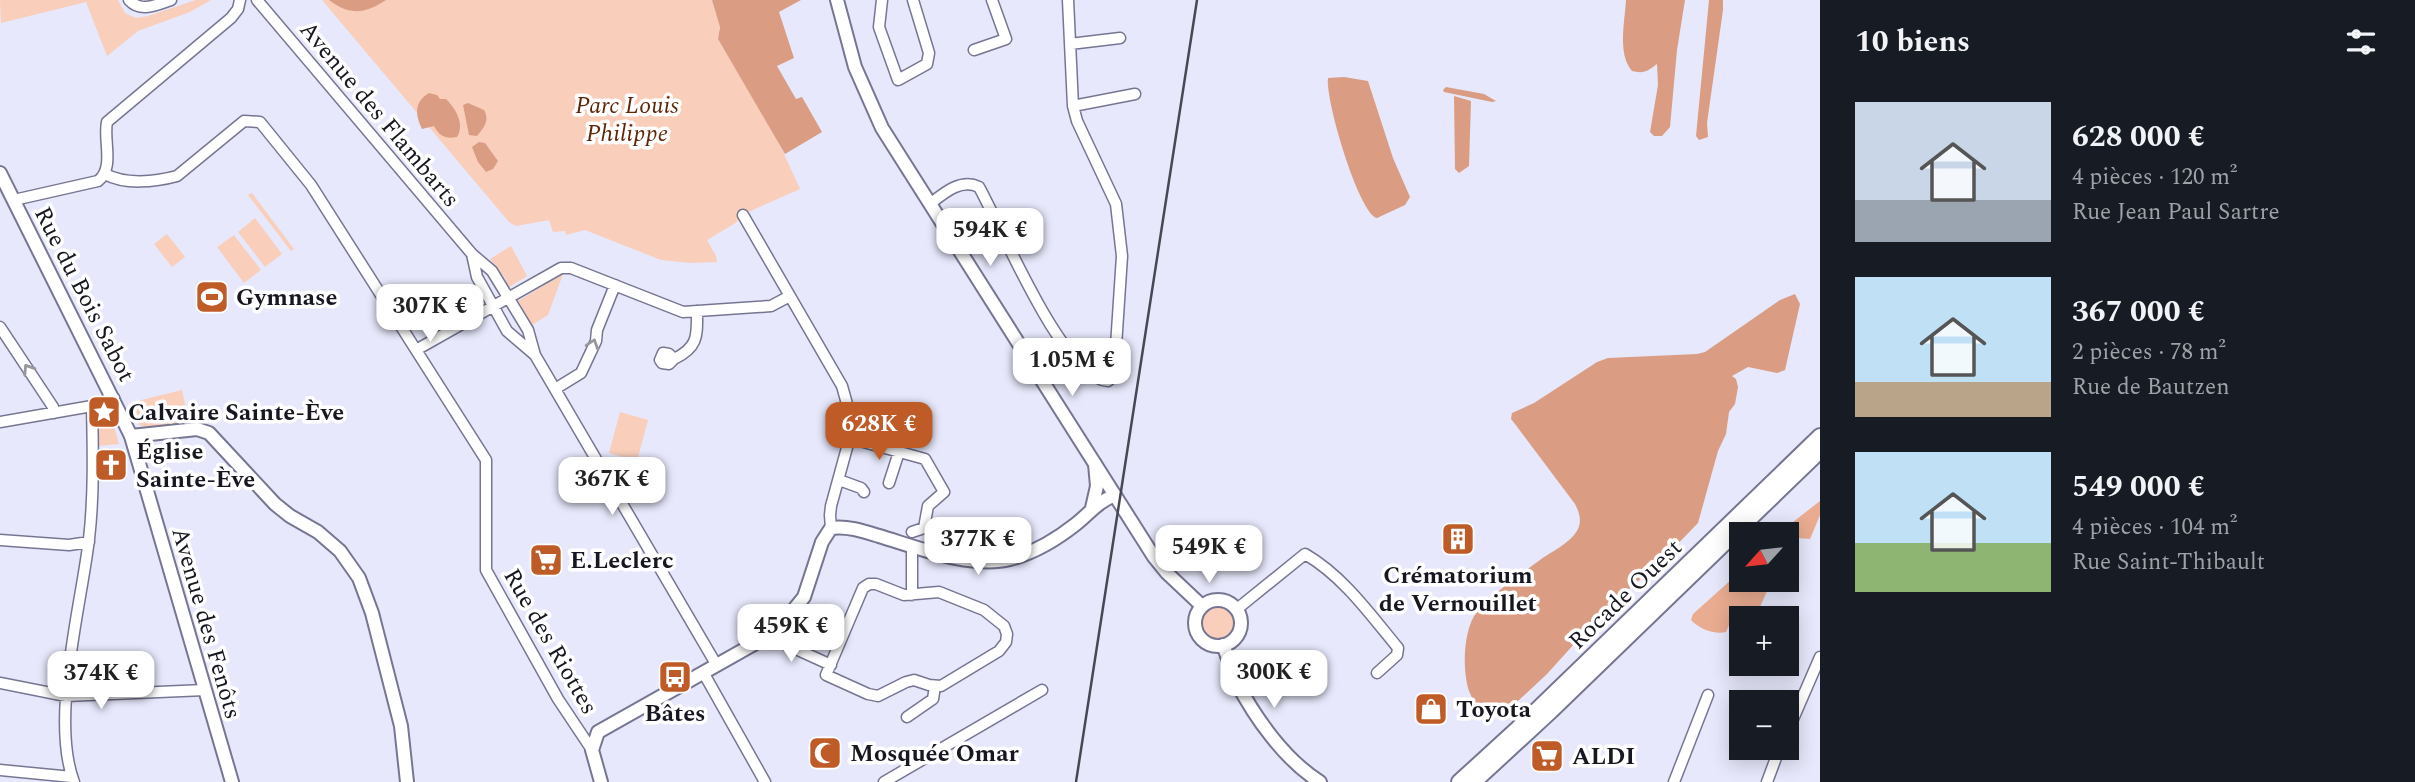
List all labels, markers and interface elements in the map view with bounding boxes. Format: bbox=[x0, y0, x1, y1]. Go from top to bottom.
street label: Avenue des Flambarts bbox=[290, 14, 468, 216]
text: 10 biens bbox=[1855, 19, 1970, 65]
icon: filters bbox=[2342, 23, 2380, 61]
park label: Parc Louis Philippe bbox=[575, 88, 679, 152]
text: 628 000 € bbox=[2072, 114, 2205, 160]
icon: home bbox=[1911, 130, 1995, 214]
text: 4 pièces · 120 m² bbox=[2072, 160, 2237, 195]
text: Rue Jean Paul Sartre bbox=[2072, 195, 2280, 230]
street label: Rue du Bois Sabot bbox=[24, 200, 144, 388]
pin: 594K € bbox=[933, 208, 1047, 268]
text: 594K € bbox=[952, 213, 1028, 248]
sports icon: Gymnase bbox=[193, 278, 231, 316]
place label: Gymnase bbox=[236, 280, 337, 316]
pin: 307K € bbox=[373, 284, 487, 344]
text: 307K € bbox=[392, 289, 468, 324]
text: 367 000 € bbox=[2072, 289, 2205, 335]
icon: home bbox=[1911, 305, 1995, 389]
text: 2 pièces · 78 m² bbox=[2072, 335, 2226, 370]
one-way arrow bbox=[585, 338, 600, 350]
pin: 1.05M € bbox=[1007, 338, 1137, 398]
text: 1.05M € bbox=[1029, 343, 1115, 378]
one-way arrow bbox=[23, 364, 36, 377]
text: Rue de Bautzen bbox=[2072, 370, 2230, 405]
place icon: Calvaire Sainte-Ève bbox=[85, 393, 123, 431]
place label: Calvaire Sainte-Ève bbox=[128, 395, 344, 431]
pin: 628K € bbox=[822, 402, 936, 462]
text: 628K € bbox=[841, 407, 917, 442]
place label: Église Sainte-Ève bbox=[136, 434, 255, 498]
church icon: Église Sainte-Ève bbox=[92, 446, 130, 484]
pin: 367K € bbox=[555, 458, 669, 517]
text: 367K € bbox=[574, 462, 650, 497]
text: 549 000 € bbox=[2072, 464, 2205, 510]
icon: home bbox=[1911, 480, 1995, 564]
text: 4 pièces · 104 m² bbox=[2072, 510, 2237, 545]
pin: 377K € bbox=[921, 518, 1035, 577]
building icon: Crématorium de Vernouillet bbox=[1439, 520, 1477, 558]
text: 377K € bbox=[940, 522, 1016, 557]
north arrow bbox=[1729, 522, 1799, 592]
map controls bbox=[1729, 522, 1799, 760]
street label: Avenue des Fenôts bbox=[161, 523, 251, 723]
pin: 549K € bbox=[1152, 526, 1266, 585]
text: 549K € bbox=[1171, 530, 1247, 565]
street label: Rocade Ouest bbox=[1561, 531, 1691, 658]
supermarket icon: E.Leclerc bbox=[527, 541, 565, 579]
place label: E.Leclerc bbox=[570, 543, 674, 579]
text: Rue Saint-Thibault bbox=[2072, 545, 2265, 580]
place label: Crématorium de Vernouillet bbox=[1379, 558, 1537, 622]
street label: Rue des Riottes bbox=[494, 562, 607, 721]
pin: 459K € bbox=[734, 604, 848, 664]
button: + bbox=[1729, 606, 1799, 676]
text: 459K € bbox=[753, 609, 829, 644]
pin: 300K € bbox=[1217, 650, 1331, 710]
pin: 374K € bbox=[44, 652, 158, 711]
text: 300K € bbox=[1236, 655, 1312, 690]
text: 374K € bbox=[63, 656, 139, 691]
bus stop icon: Bâtes bbox=[656, 658, 694, 696]
shop icon: Toyota bbox=[1412, 690, 1450, 728]
button: − bbox=[1729, 690, 1799, 760]
place label: Toyota bbox=[1456, 692, 1532, 728]
place label: Bâtes bbox=[644, 696, 706, 732]
mosque icon: Mosquée Omar bbox=[806, 734, 844, 772]
place label: Mosquée Omar bbox=[850, 736, 1020, 772]
supermarket icon: ALDI bbox=[1528, 737, 1566, 775]
place label: ALDI bbox=[1572, 739, 1635, 775]

